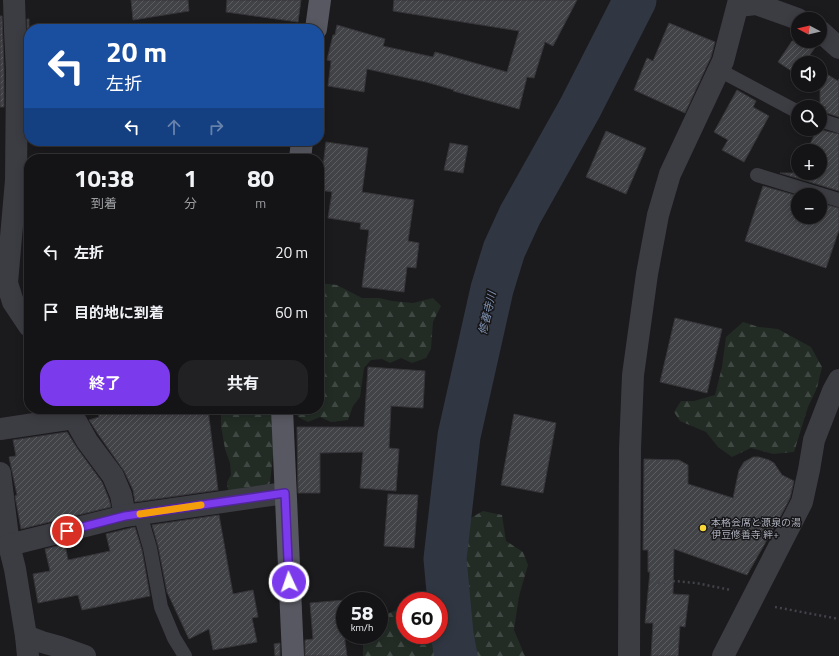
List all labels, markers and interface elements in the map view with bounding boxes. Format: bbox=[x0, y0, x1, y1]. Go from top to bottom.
north arrow bbox=[791, 12, 827, 48]
map controls bbox=[791, 12, 827, 224]
text: 20 m bbox=[106, 30, 167, 73]
icon: left bbox=[40, 40, 92, 92]
button: sound bbox=[791, 56, 827, 92]
text: 左折 bbox=[106, 70, 142, 97]
button: search bbox=[791, 100, 827, 136]
icon: left bbox=[121, 116, 143, 138]
icon: ahead bbox=[163, 116, 185, 138]
icon: right bbox=[205, 116, 227, 138]
button: + bbox=[791, 144, 827, 180]
text: 10:38 bbox=[74, 160, 134, 196]
text: 1 bbox=[184, 160, 197, 196]
text: 80 bbox=[247, 160, 274, 196]
button: − bbox=[791, 188, 827, 224]
text: 到着 bbox=[91, 193, 117, 213]
text: 分 bbox=[184, 193, 197, 213]
text: m bbox=[255, 193, 266, 213]
icon: left bbox=[40, 241, 62, 263]
text: 左折 bbox=[74, 241, 104, 264]
text: 20 m bbox=[275, 241, 308, 264]
water label: 修善寺川 bbox=[474, 289, 500, 336]
icon: arrive bbox=[40, 301, 62, 323]
text: 目的地に到着 bbox=[74, 301, 164, 324]
text: 60 m bbox=[275, 301, 308, 324]
button: 終了 bbox=[40, 360, 170, 406]
button: 共有 bbox=[178, 360, 308, 406]
pin bbox=[50, 514, 84, 548]
place label: 本格会席と源泉の湯 伊豆修善寺 絆+ bbox=[711, 515, 801, 542]
icon: arrive bbox=[56, 520, 78, 542]
marker: 本格会席と源泉の湯 伊豆修善寺 絆+ bbox=[698, 523, 708, 533]
position arrow bbox=[268, 561, 310, 603]
speed limit sign: 60 bbox=[396, 592, 448, 644]
text: 58 bbox=[351, 597, 373, 628]
text: km/h bbox=[351, 620, 373, 635]

